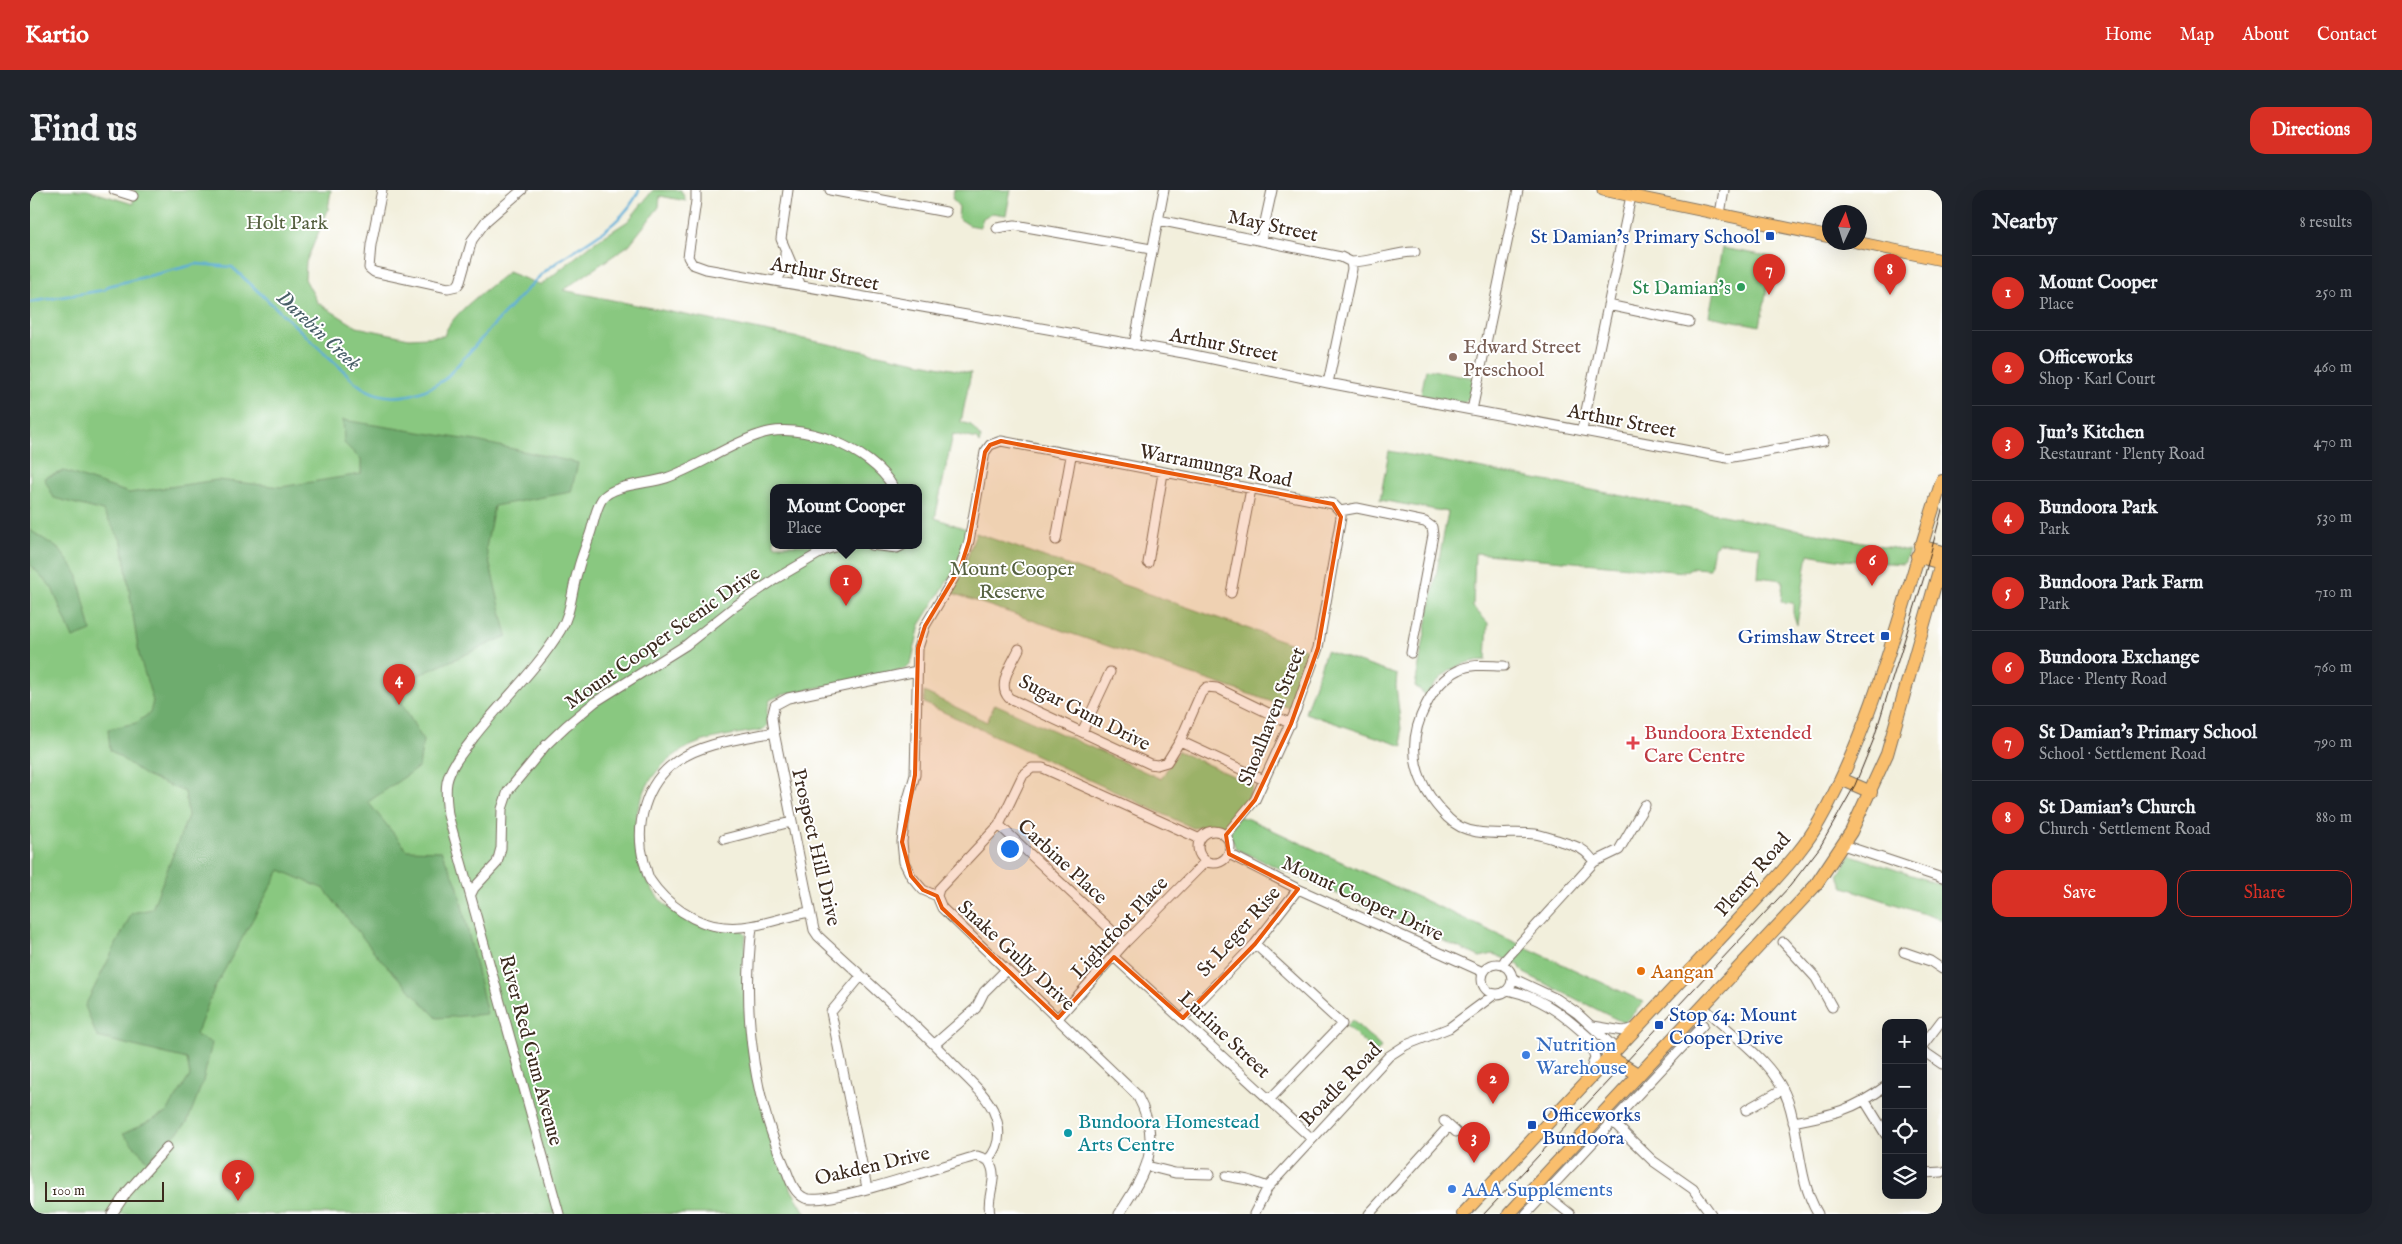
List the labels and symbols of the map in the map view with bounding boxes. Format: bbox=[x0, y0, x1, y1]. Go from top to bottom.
street label: May Street bbox=[1226, 205, 1320, 248]
north arrow bbox=[1822, 205, 1867, 250]
park label: Holt Park bbox=[246, 211, 328, 236]
place label: St Damian’s Primary School bbox=[1530, 225, 1761, 250]
marker: St Damian’s Primary School bbox=[1764, 230, 1776, 242]
street label: Arthur Street bbox=[767, 252, 881, 297]
pin: 7 bbox=[1753, 254, 1785, 295]
pin: 8 bbox=[1874, 254, 1906, 295]
place label: St Damian's bbox=[1632, 276, 1731, 301]
marker: St Damian's bbox=[1735, 281, 1747, 293]
water label: Darebin Creek bbox=[270, 285, 366, 378]
street label: Arthur Street bbox=[1166, 323, 1280, 368]
place label: Edward Street Preschool bbox=[1463, 335, 1581, 383]
marker: Edward Street Preschool bbox=[1447, 351, 1459, 363]
street label: Arthur Street bbox=[1564, 399, 1678, 444]
street label: Warramunga Road bbox=[1137, 439, 1295, 494]
pin: 6 bbox=[1856, 545, 1888, 586]
park label: Mount Cooper Reserve bbox=[950, 557, 1075, 605]
street label: Mount Cooper Scenic Drive bbox=[560, 561, 765, 715]
pin: 1 bbox=[830, 565, 862, 606]
place label: Grimshaw Street bbox=[1738, 625, 1875, 650]
marker: Grimshaw Street bbox=[1879, 630, 1891, 642]
street label: Shoalhaven Street bbox=[1233, 643, 1312, 790]
pin: 4 bbox=[383, 664, 415, 705]
street label: Sugar Gum Drive bbox=[1014, 669, 1154, 757]
place label: Bundoora Extended Care Centre bbox=[1644, 721, 1812, 769]
marker: Bundoora Extended Care Centre bbox=[1626, 736, 1640, 750]
street label: Prospect Hill Drive bbox=[785, 766, 846, 929]
street label: Carbine Place bbox=[1012, 814, 1112, 910]
street label: Plenty Road bbox=[1710, 828, 1797, 922]
your location bbox=[997, 836, 1023, 862]
street label: Mount Cooper Drive bbox=[1277, 851, 1447, 948]
street label: Lightfoot Place bbox=[1066, 872, 1174, 985]
street label: St Leger Rise bbox=[1192, 881, 1286, 983]
street label: Snake Gully Drive bbox=[952, 895, 1080, 1017]
street label: River Red Gum Avenue bbox=[493, 952, 568, 1149]
place label: Aangan bbox=[1650, 960, 1714, 985]
marker: Aangan bbox=[1635, 965, 1647, 977]
street label: Lurline Street bbox=[1173, 986, 1275, 1084]
place label: Stop 64: Mount Cooper Drive bbox=[1669, 1003, 1797, 1051]
marker: Stop 64: Mount Cooper Drive bbox=[1653, 1019, 1665, 1031]
place label: Nutrition Warehouse bbox=[1536, 1033, 1627, 1081]
street label: Boadle Road bbox=[1295, 1037, 1388, 1132]
marker: Nutrition Warehouse bbox=[1520, 1049, 1532, 1061]
pin: 2 bbox=[1477, 1063, 1509, 1104]
place label: Officeworks Bundoora bbox=[1542, 1103, 1641, 1151]
place label: Bundoora Homestead Arts Centre bbox=[1077, 1110, 1260, 1158]
marker: Officeworks Bundoora bbox=[1526, 1119, 1538, 1131]
pin: 3 bbox=[1458, 1122, 1490, 1163]
marker: Bundoora Homestead Arts Centre bbox=[1062, 1127, 1074, 1139]
street label: Oakden Drive bbox=[812, 1141, 932, 1192]
pin: 5 bbox=[222, 1160, 254, 1201]
place label: AAA Supplements bbox=[1461, 1178, 1613, 1203]
scale bar bbox=[45, 1179, 164, 1202]
marker: AAA Supplements bbox=[1446, 1183, 1458, 1195]

